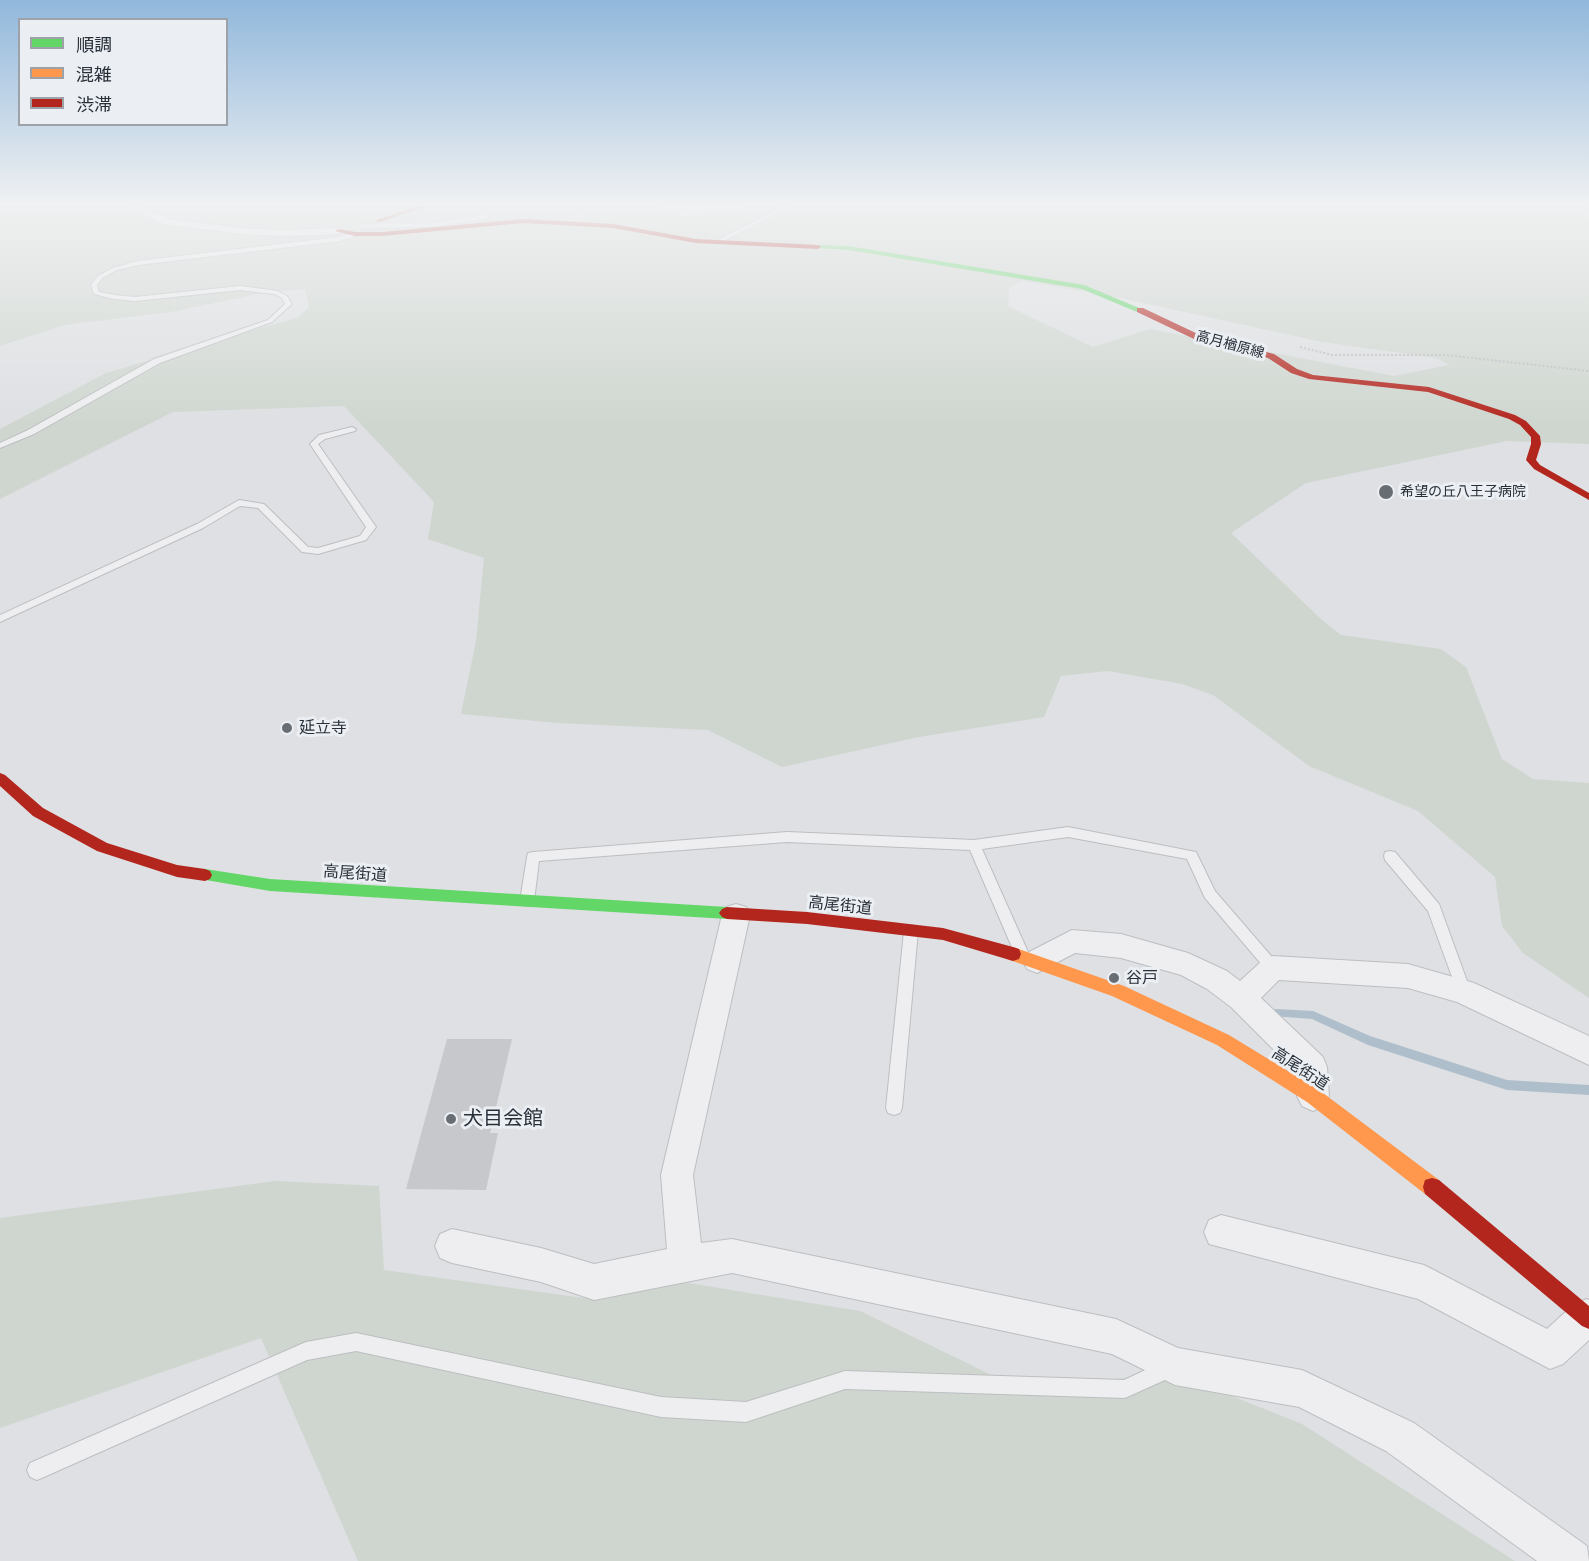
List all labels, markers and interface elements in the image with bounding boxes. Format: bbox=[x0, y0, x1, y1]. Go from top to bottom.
legend bbox=[18, 18, 228, 126]
text: 順調 bbox=[76, 32, 112, 56]
text: 混雑 bbox=[76, 62, 112, 86]
text: 渋滞 bbox=[76, 92, 112, 116]
street label: 高月楢原線 bbox=[1194, 328, 1266, 362]
marker: 希望の丘八王子病院 bbox=[1377, 483, 1395, 501]
place label: 希望の丘八王子病院 bbox=[1400, 484, 1526, 500]
place label: 延立寺 bbox=[299, 718, 347, 738]
marker: 延立寺 bbox=[280, 721, 294, 735]
street label: 高尾街道 bbox=[322, 862, 388, 886]
street label: 高尾街道 bbox=[807, 893, 873, 919]
place label: 谷戸 bbox=[1126, 968, 1158, 988]
marker: 谷戸 bbox=[1107, 971, 1121, 985]
street label: 高尾街道 bbox=[1268, 1044, 1332, 1094]
place label: 犬目会館 bbox=[463, 1107, 543, 1131]
marker: 犬目会館 bbox=[444, 1112, 458, 1126]

